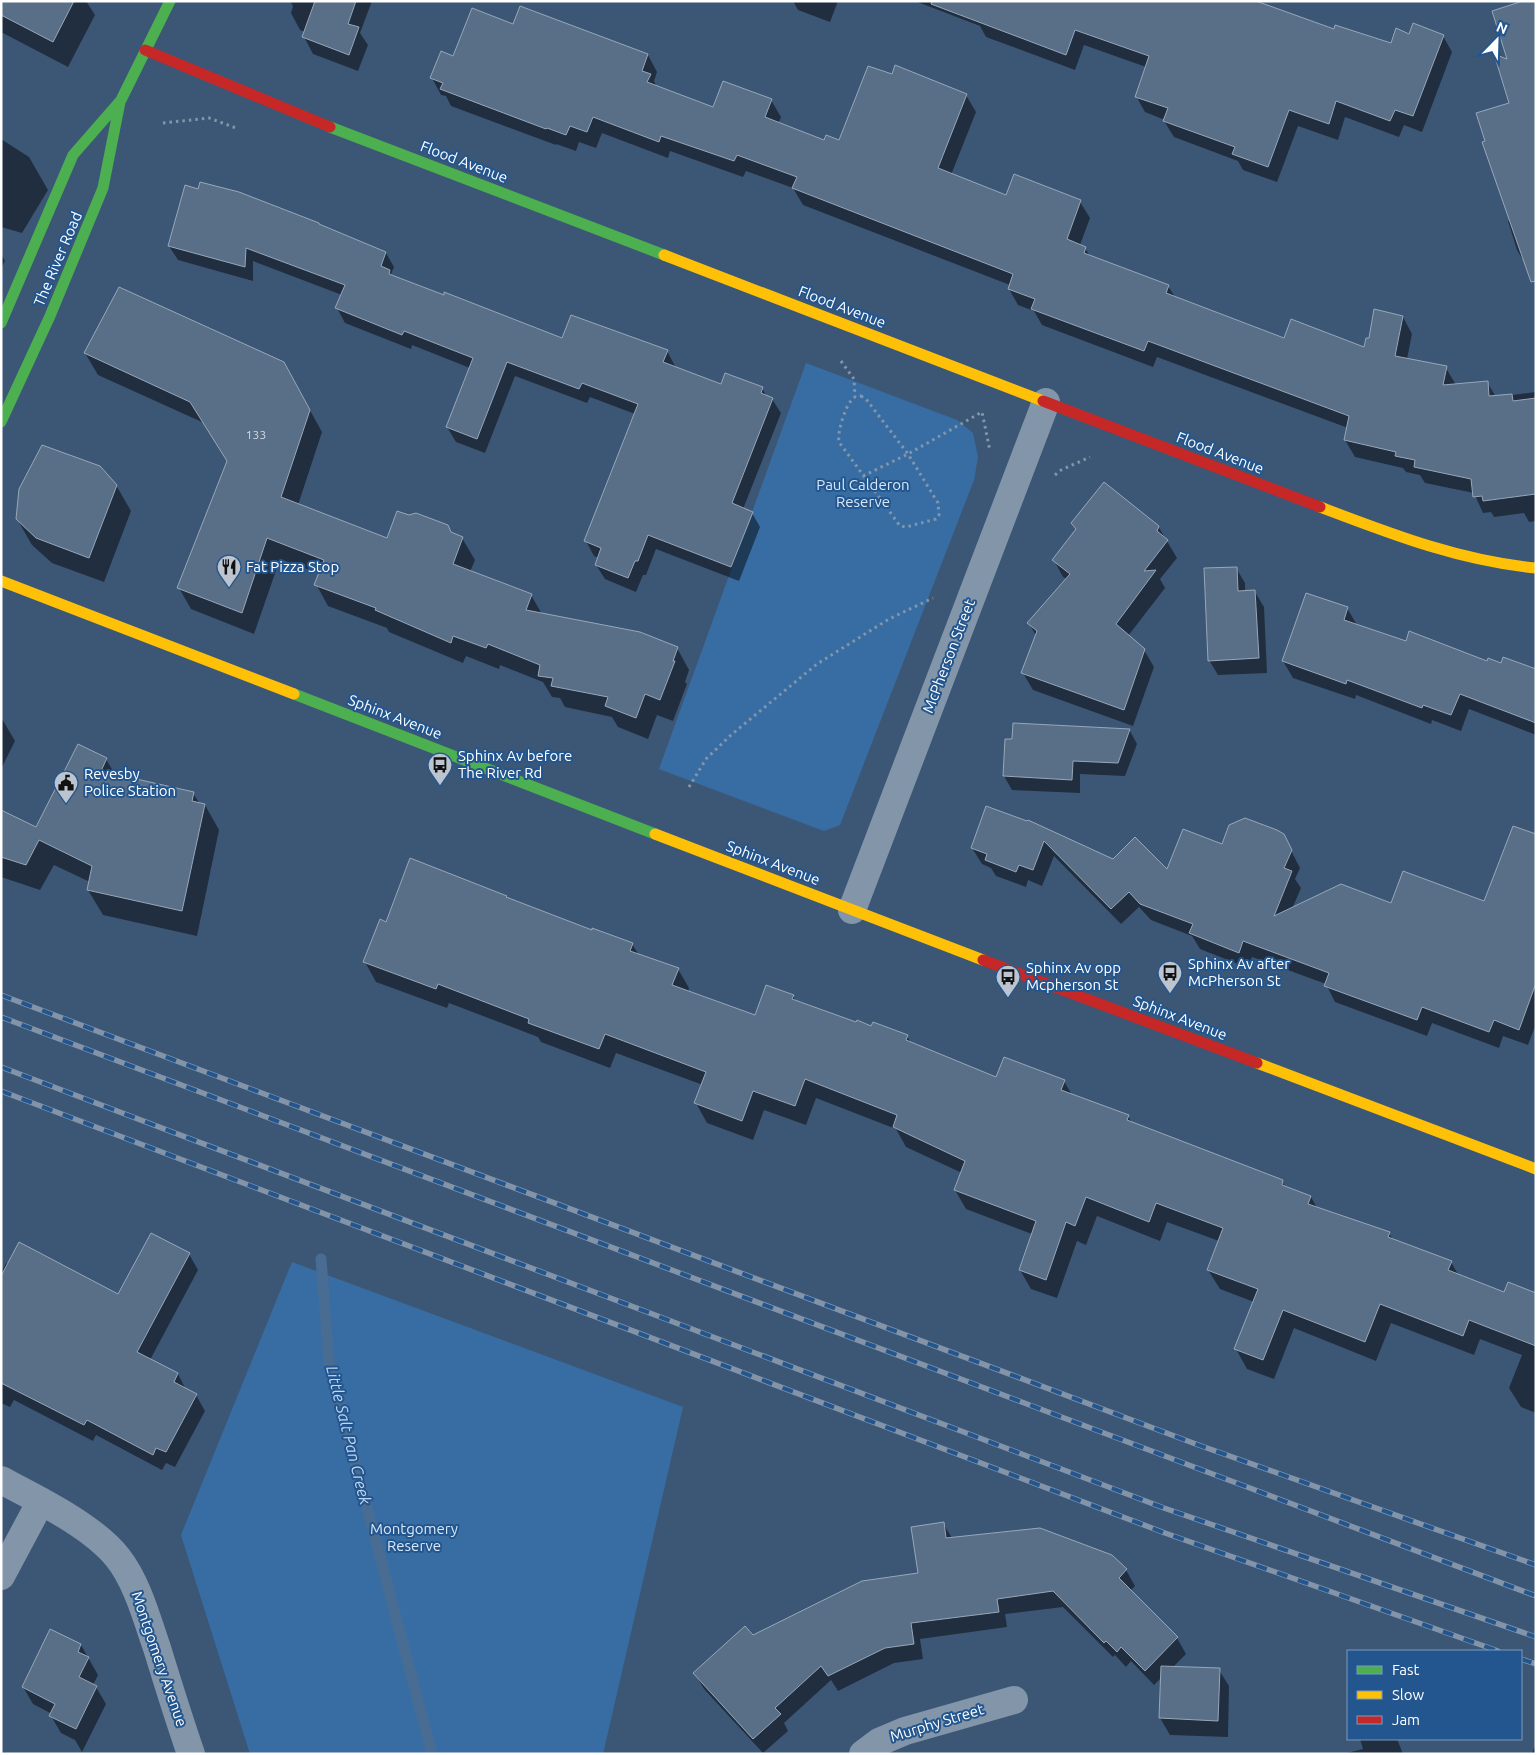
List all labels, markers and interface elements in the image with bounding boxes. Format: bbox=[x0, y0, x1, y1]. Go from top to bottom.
north arrow bbox=[1472, 15, 1522, 65]
text: N bbox=[1494, 19, 1510, 37]
street label: Flood Avenue bbox=[418, 137, 510, 186]
street label: The River Road bbox=[30, 209, 85, 309]
street label: Flood Avenue bbox=[796, 282, 888, 331]
house number: 133 bbox=[246, 428, 266, 441]
street label: Flood Avenue bbox=[1174, 428, 1266, 477]
park label: Paul Calderon Reserve bbox=[816, 476, 910, 510]
restaurant icon: Fat Pizza Stop bbox=[216, 554, 242, 588]
place label: Fat Pizza Stop bbox=[246, 558, 339, 575]
street label: McPherson Street bbox=[919, 596, 978, 715]
street label: Sphinx Avenue bbox=[346, 691, 444, 742]
place label: Sphinx Av before The River Rd bbox=[458, 747, 572, 781]
bus stop icon: Sphinx Av before The River Rd bbox=[427, 752, 453, 786]
place label: Revesby Police Station bbox=[84, 765, 176, 799]
public building icon: Revesby Police Station bbox=[53, 770, 79, 804]
street label: Sphinx Avenue bbox=[724, 837, 822, 888]
place label: Sphinx Av after McPherson St bbox=[1188, 955, 1290, 989]
place label: Sphinx Av opp Mcpherson St bbox=[1026, 959, 1121, 993]
bus stop icon: Sphinx Av after McPherson St bbox=[1157, 960, 1183, 994]
bus stop icon: Sphinx Av opp Mcpherson St bbox=[995, 964, 1021, 998]
street label: Sphinx Avenue bbox=[1131, 992, 1229, 1043]
water label: Little Salt Pan Creek bbox=[323, 1364, 375, 1507]
park label: Montgomery Reserve bbox=[370, 1520, 458, 1554]
street label: Montgomery Avenue bbox=[128, 1589, 191, 1729]
legend bbox=[1347, 1650, 1522, 1740]
text: Fast bbox=[1392, 1661, 1420, 1678]
text: Slow bbox=[1392, 1686, 1425, 1703]
street label: Murphy Street bbox=[888, 1700, 986, 1745]
text: Jam bbox=[1392, 1711, 1420, 1728]

